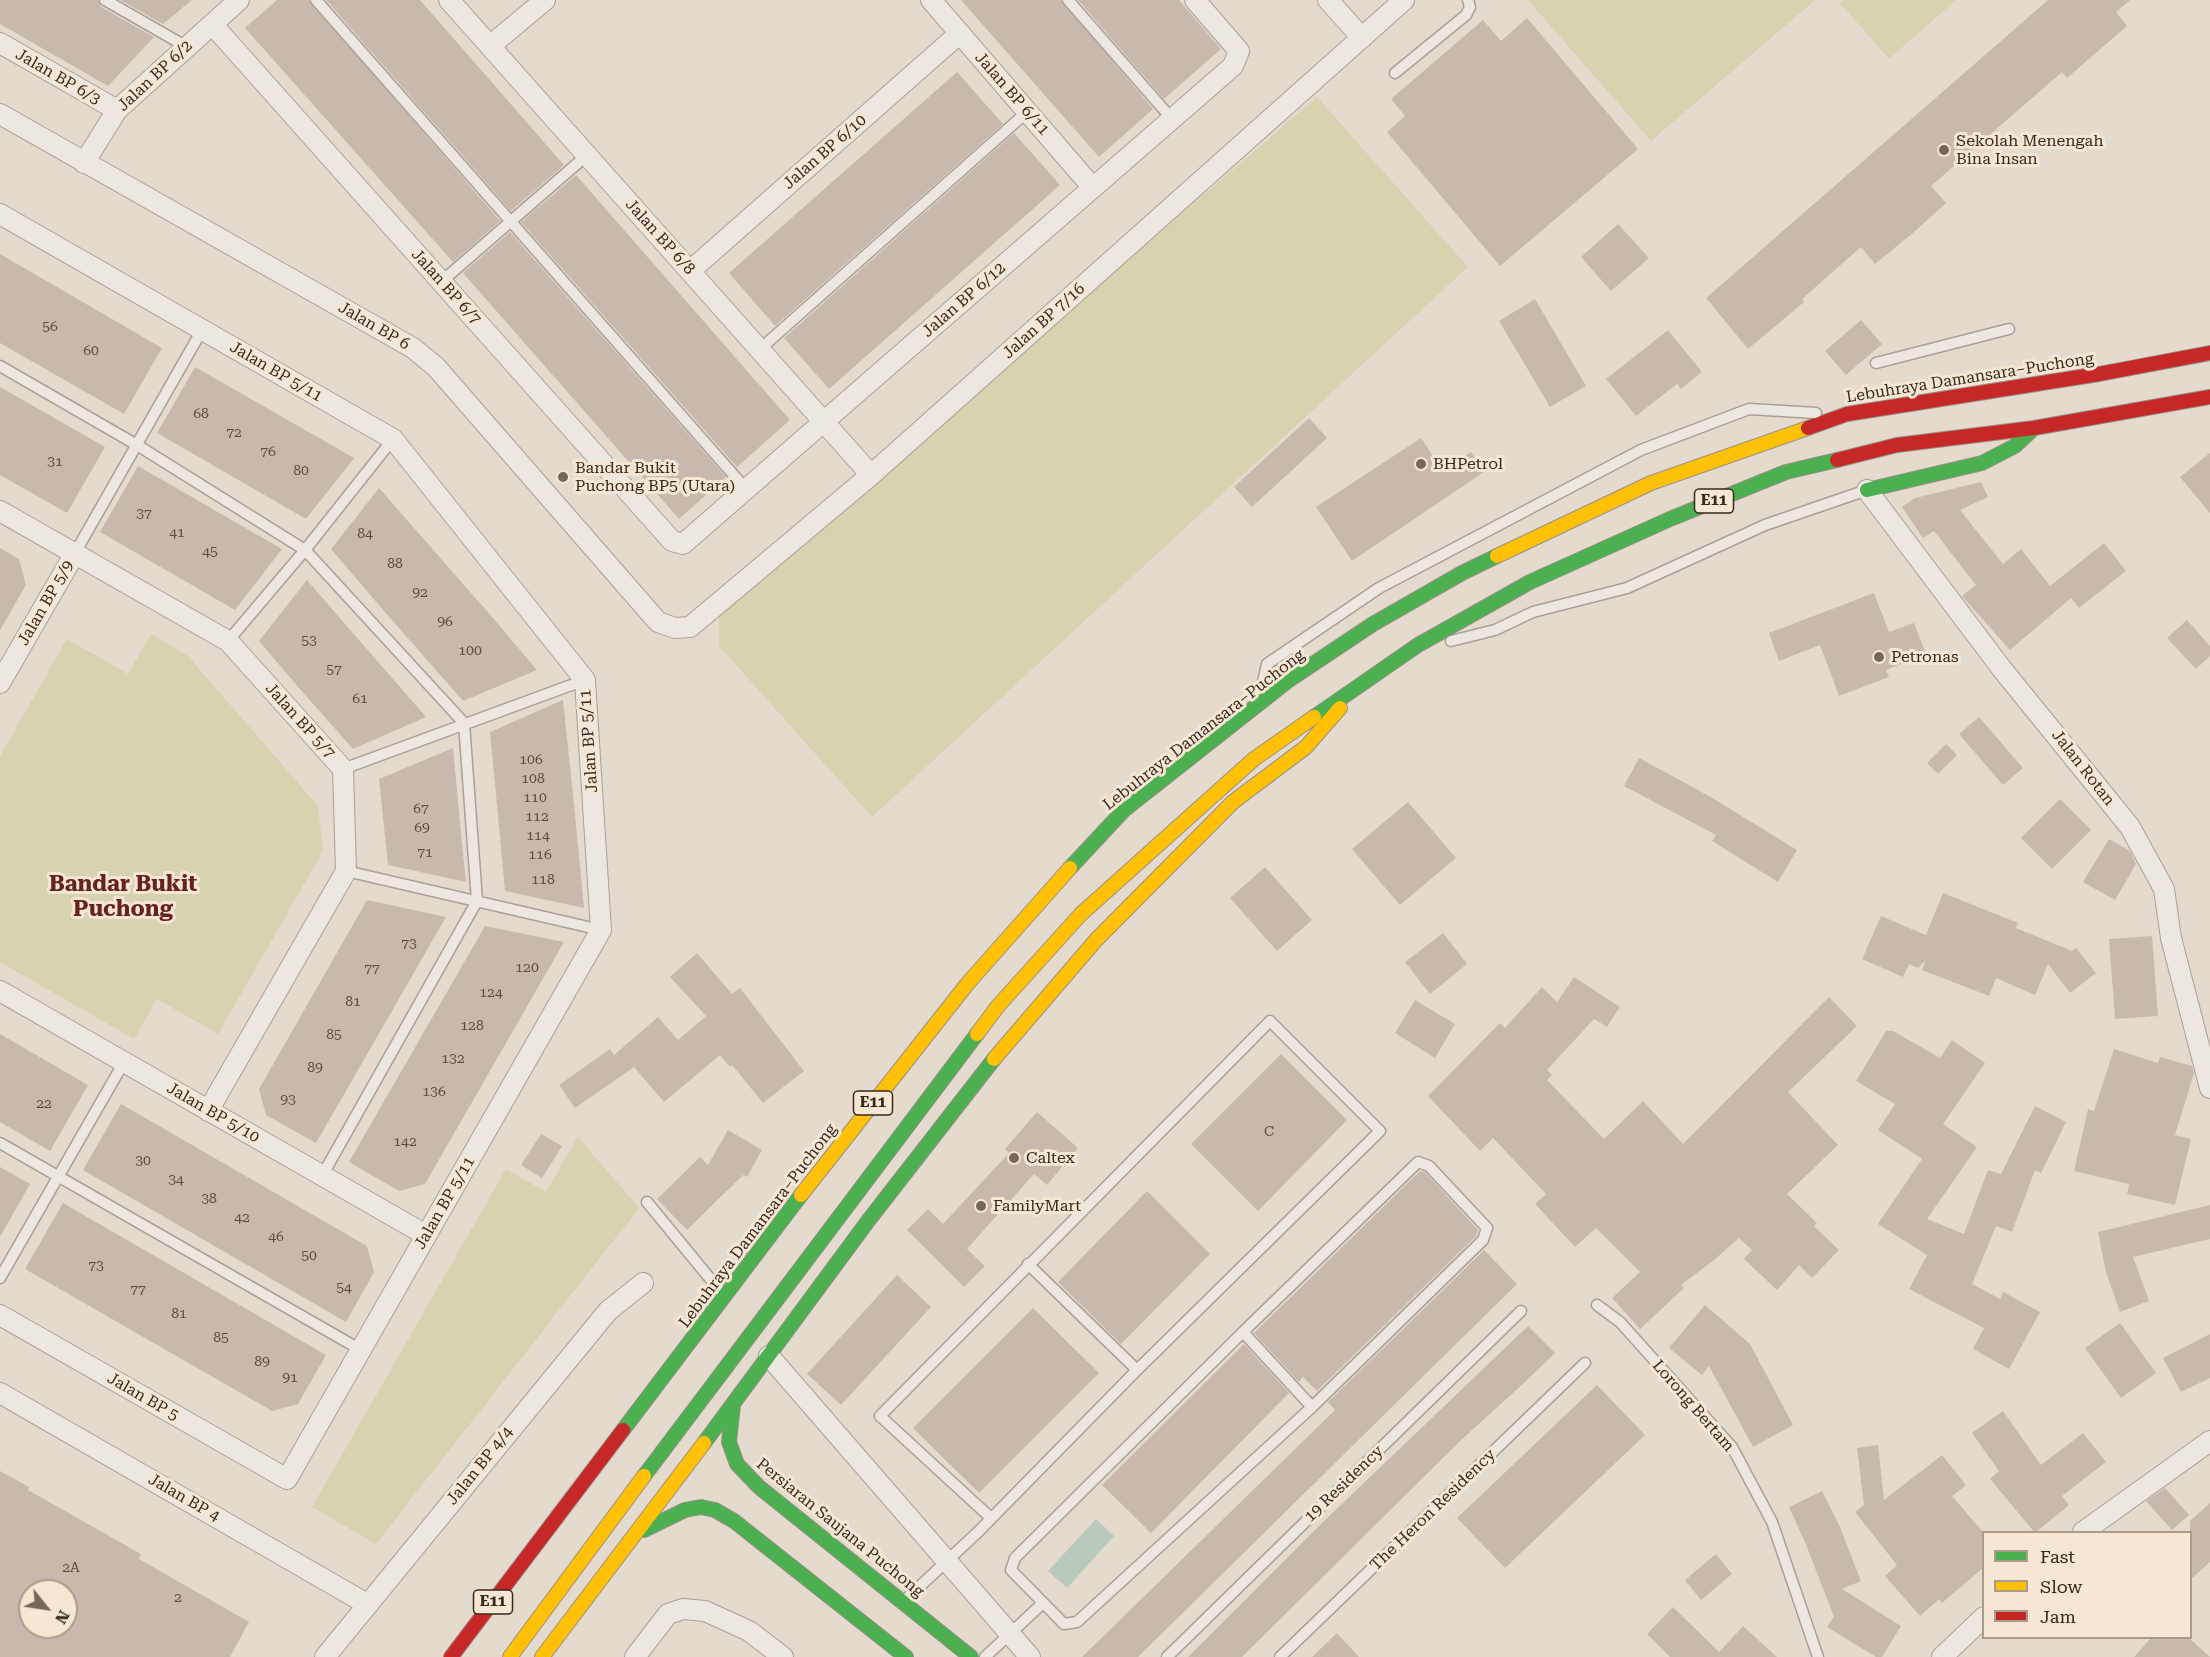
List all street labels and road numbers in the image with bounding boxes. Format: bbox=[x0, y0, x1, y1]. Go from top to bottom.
street label: Jalan BP 6/2 bbox=[114, 37, 196, 115]
street label: Jalan BP 6/3 bbox=[12, 45, 104, 109]
street label: Jalan BP 6/11 bbox=[971, 48, 1053, 140]
street label: Jalan BP 6/10 bbox=[779, 111, 871, 193]
street label: Jalan BP 6/8 bbox=[621, 195, 699, 279]
street label: Jalan BP 6/7 bbox=[407, 245, 485, 329]
street label: Jalan BP 6/12 bbox=[918, 259, 1010, 341]
street label: Jalan BP 7/16 bbox=[999, 279, 1089, 363]
street label: Jalan BP 6 bbox=[335, 298, 413, 354]
street label: Jalan BP 5/11 bbox=[226, 338, 326, 406]
street label: Lebuhraya Damansara–Puchong bbox=[1845, 349, 2095, 407]
road number: E11 bbox=[1694, 489, 1734, 513]
street label: Jalan BP 5/9 bbox=[14, 557, 78, 649]
street label: Lebuhraya Damansara–Puchong bbox=[1099, 645, 1309, 815]
street label: Jalan BP 5/7 bbox=[261, 679, 339, 763]
street label: Jalan BP 5/11 bbox=[576, 688, 602, 794]
street label: Jalan Rotan bbox=[2047, 726, 2119, 810]
street label: Jalan BP 5/10 bbox=[163, 1079, 263, 1147]
road number: E11 bbox=[854, 1091, 892, 1115]
street label: Lebuhraya Damansara–Puchong bbox=[675, 1120, 841, 1332]
street label: Jalan BP 5/11 bbox=[411, 1153, 479, 1253]
street label: Lorong Bertam bbox=[1648, 1356, 1738, 1456]
street label: Jalan BP 5 bbox=[104, 1369, 182, 1425]
street label: Jalan BP 4/4 bbox=[443, 1423, 517, 1509]
street label: 19 Residency bbox=[1301, 1442, 1387, 1526]
street label: The Heron Residency bbox=[1366, 1445, 1500, 1575]
street label: Persiaran Saujana Puchong bbox=[752, 1454, 928, 1602]
street label: Jalan BP 4 bbox=[145, 1470, 223, 1526]
road number: E11 bbox=[474, 1590, 512, 1614]

